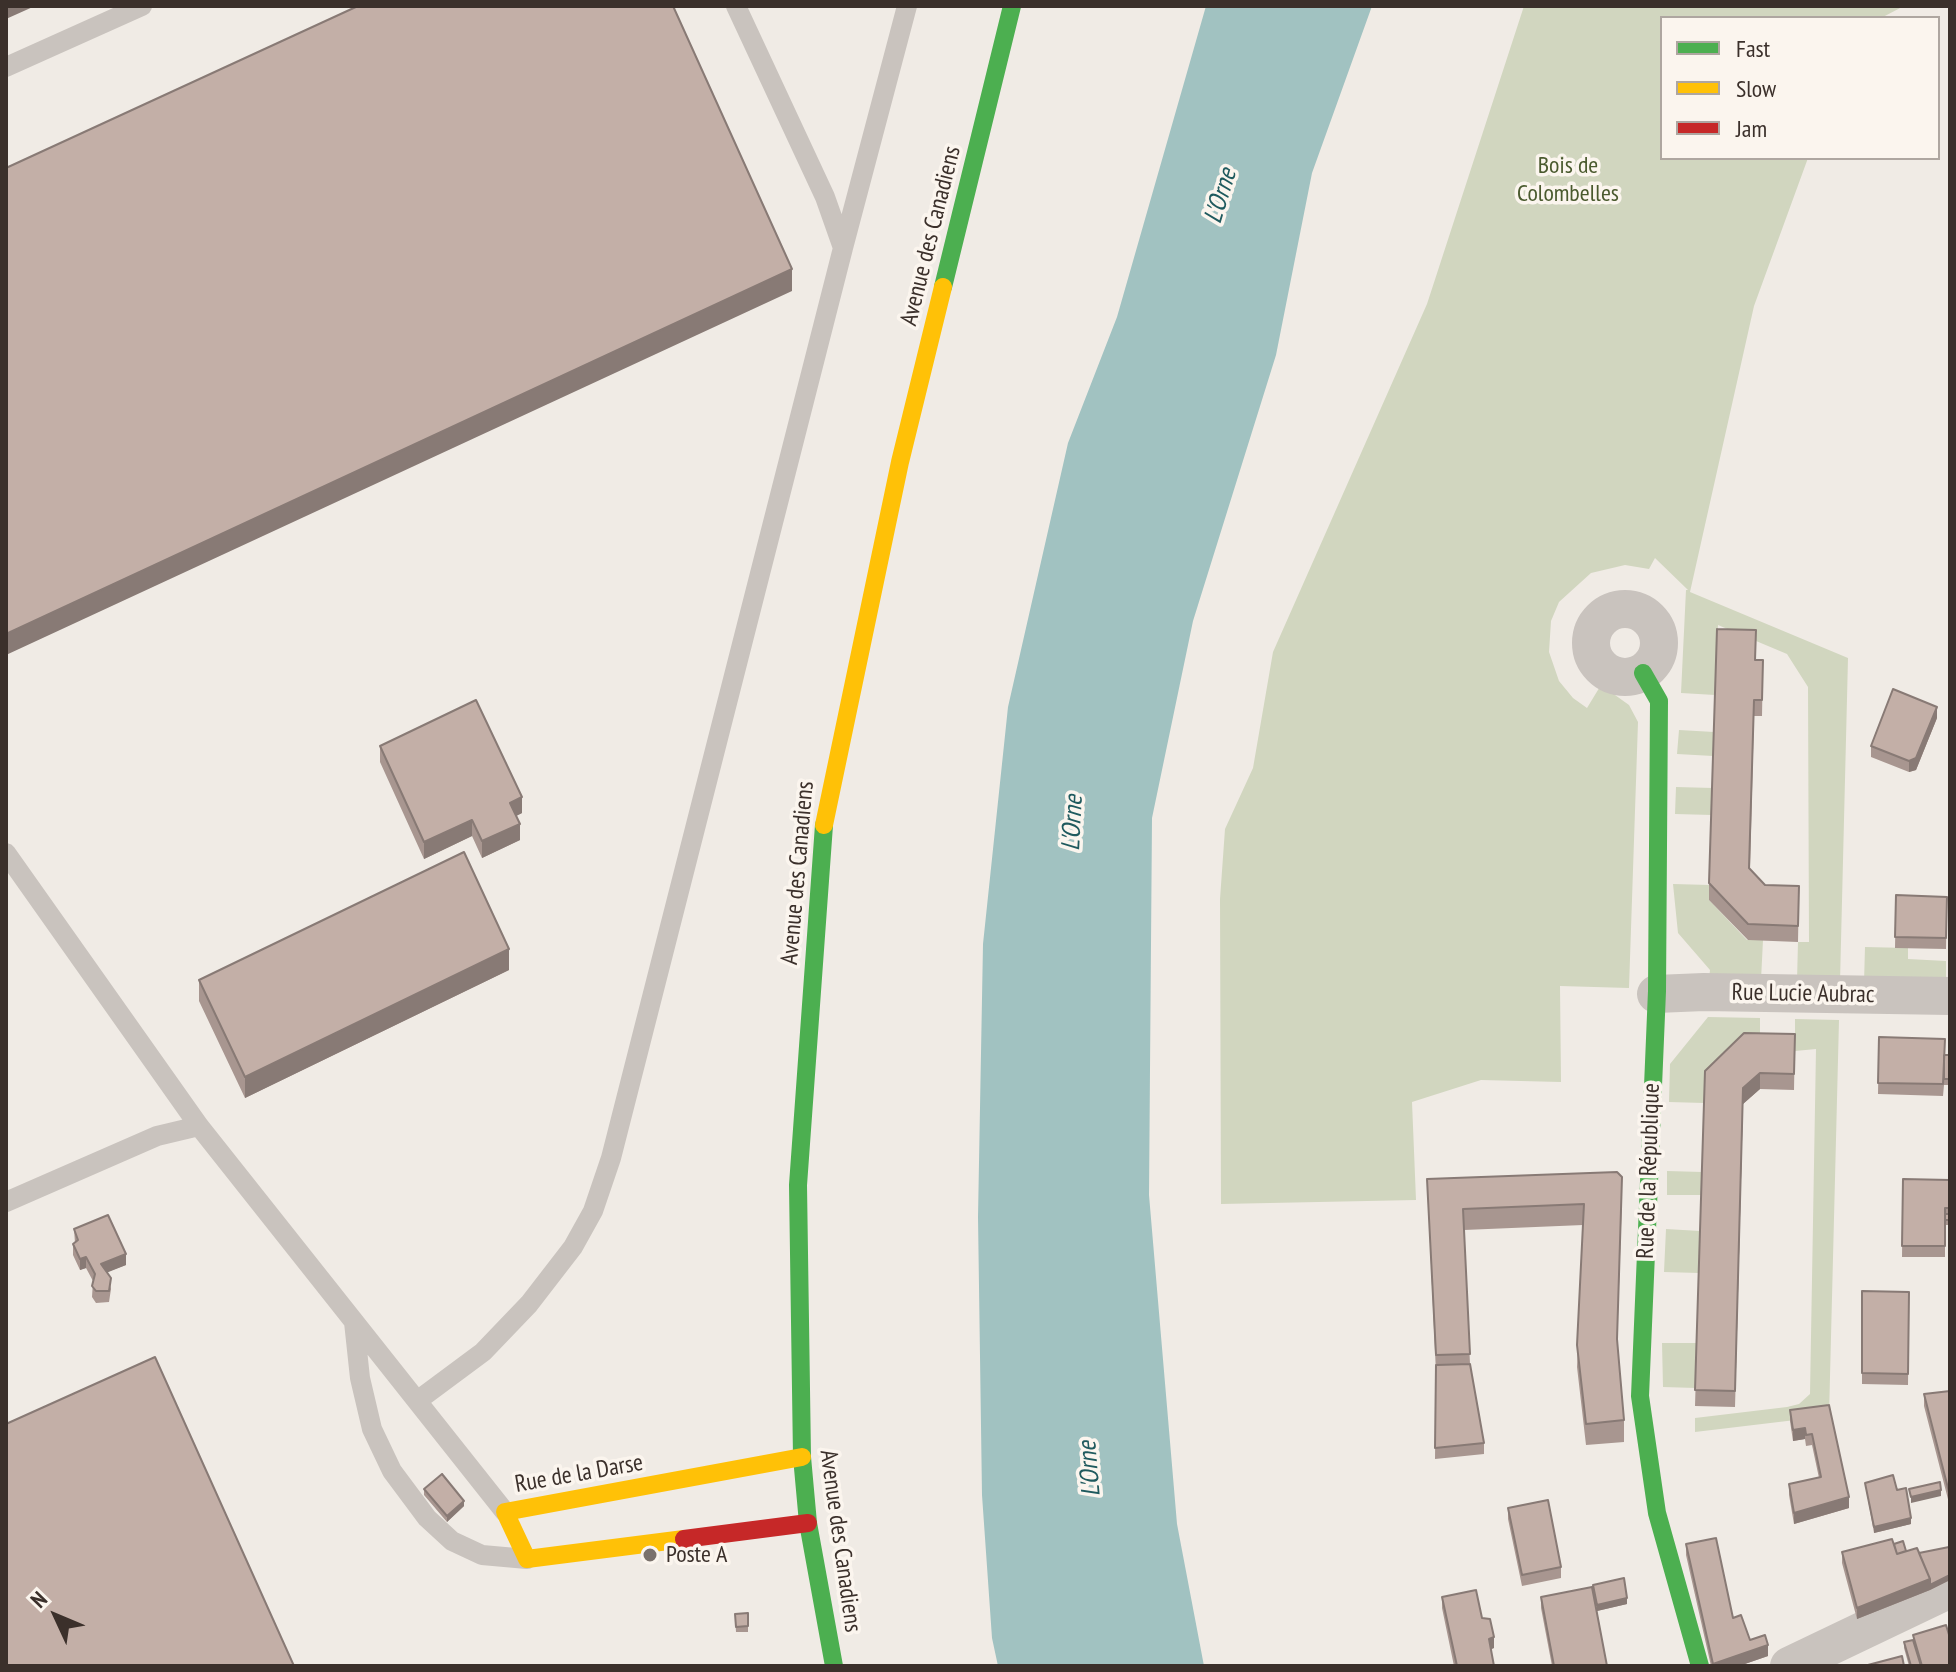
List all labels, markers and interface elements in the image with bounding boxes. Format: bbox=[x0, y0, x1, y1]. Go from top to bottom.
legend bbox=[1660, 16, 1940, 160]
text: Fast bbox=[1736, 33, 1770, 64]
text: Slow bbox=[1736, 73, 1776, 104]
text: Jam bbox=[1736, 113, 1767, 144]
street label: Avenue des Canadiens bbox=[895, 143, 967, 329]
park label: Bois de Colombelles bbox=[1517, 152, 1619, 208]
water label: L'Orne bbox=[1198, 165, 1244, 227]
street label: Avenue des Canadiens bbox=[776, 780, 820, 966]
water label: L'Orne bbox=[1056, 794, 1090, 852]
street label: Rue Lucie Aubrac bbox=[1731, 978, 1875, 1010]
street label: Rue de la République bbox=[1632, 1083, 1666, 1259]
water label: L'Orne bbox=[1072, 1440, 1108, 1498]
street label: Avenue des Canadiens bbox=[813, 1448, 867, 1634]
street label: Rue de la Darse bbox=[513, 1449, 645, 1499]
place label: Poste A bbox=[666, 1541, 727, 1569]
marker: Poste A bbox=[641, 1546, 659, 1564]
north arrow bbox=[16, 1576, 96, 1656]
text: N bbox=[25, 1585, 53, 1613]

